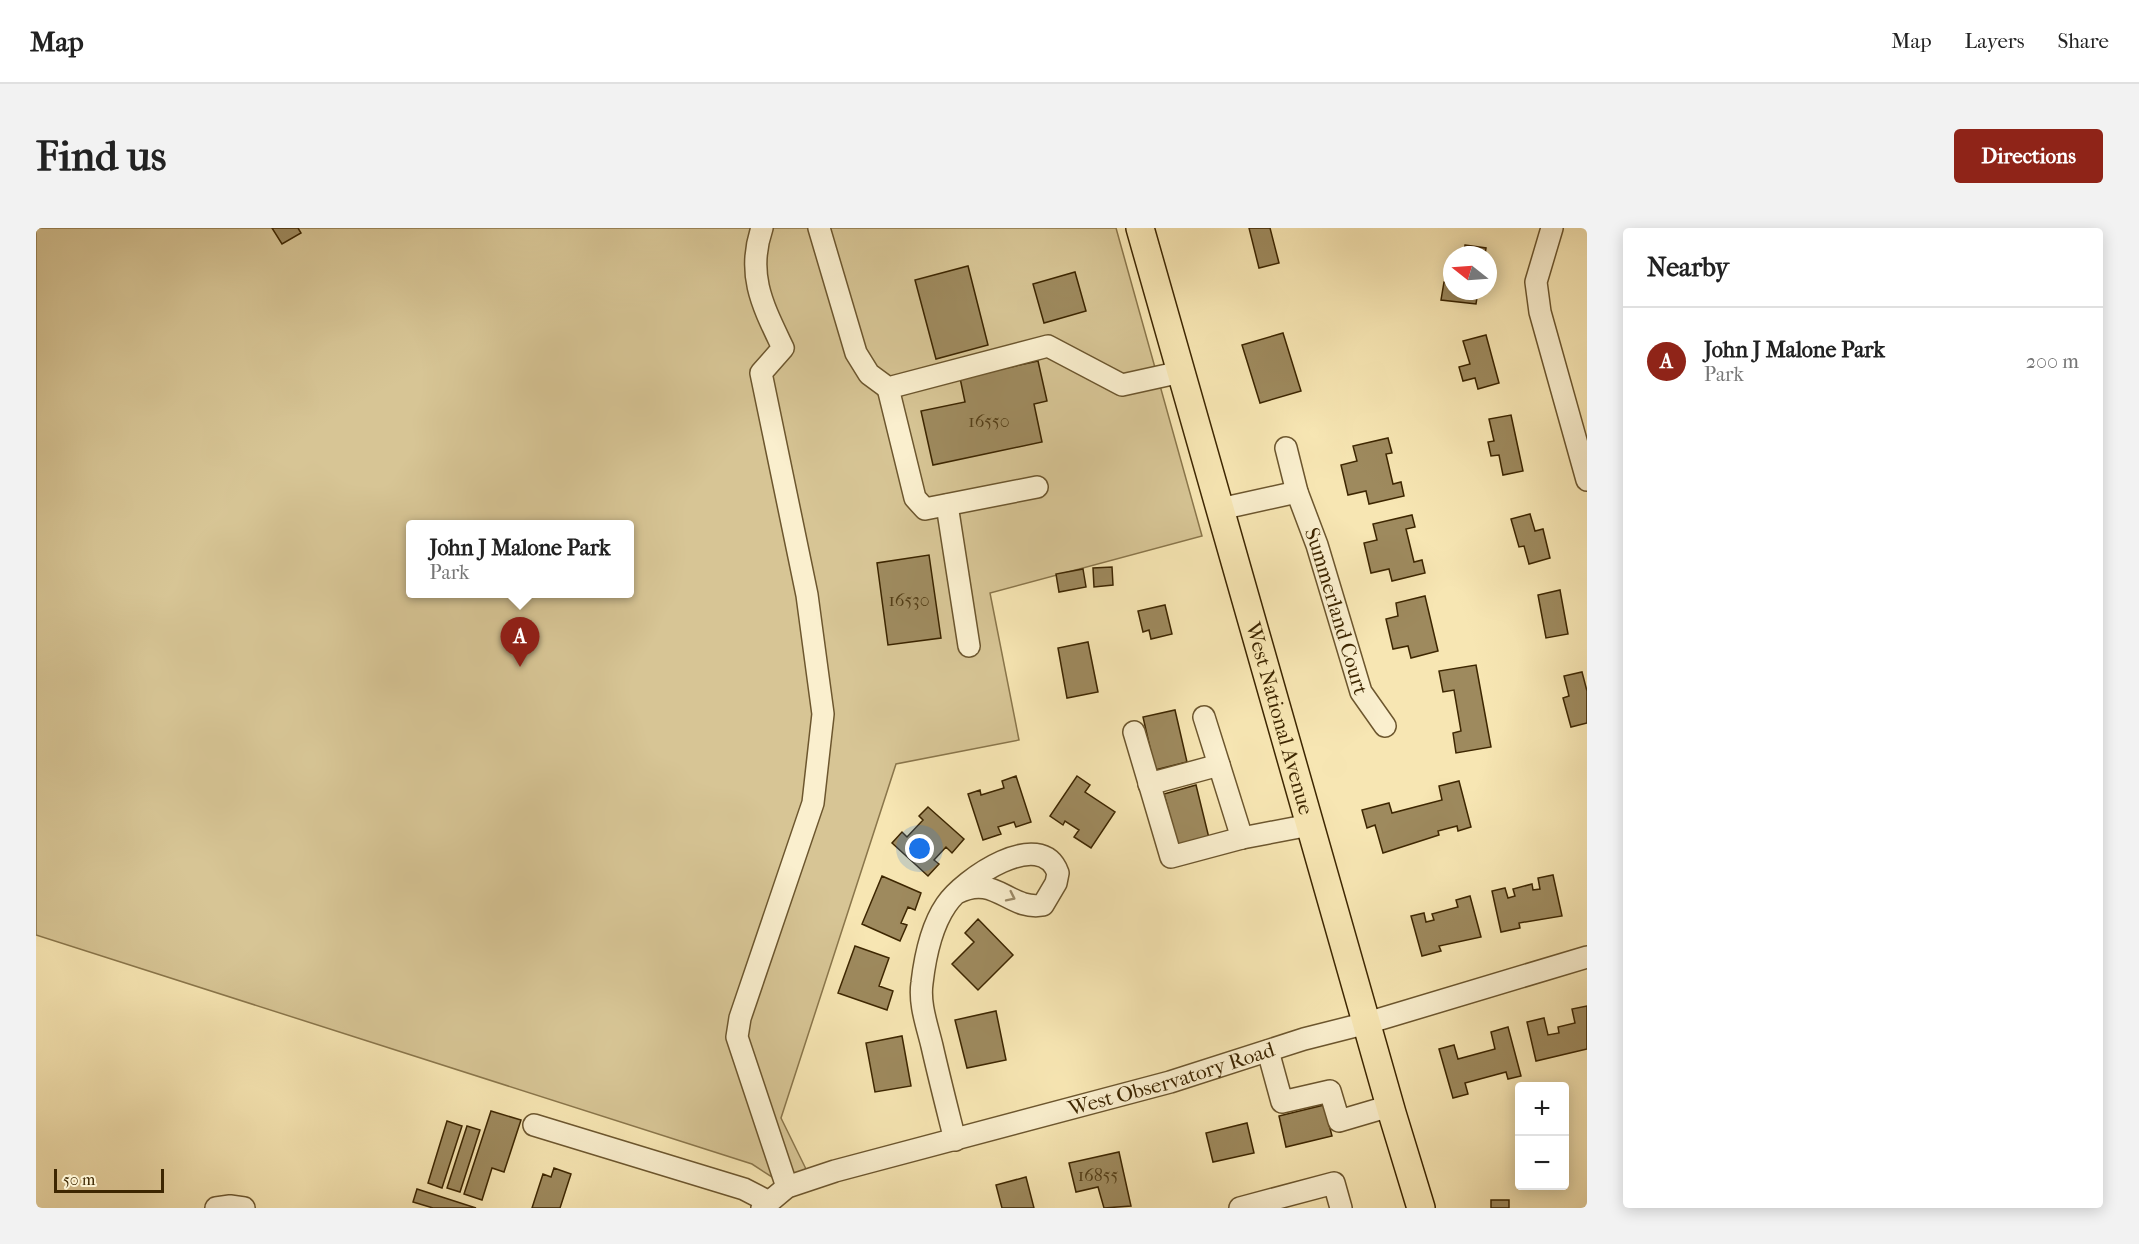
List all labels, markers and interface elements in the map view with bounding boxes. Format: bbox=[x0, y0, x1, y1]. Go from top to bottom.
text: Map bbox=[30, 25, 84, 58]
text: Map bbox=[1891, 29, 1932, 53]
text: Layers bbox=[1965, 29, 2024, 53]
text: Share bbox=[2057, 29, 2109, 53]
button: Directions bbox=[1954, 129, 2103, 183]
text: Find us bbox=[36, 132, 166, 181]
north arrow bbox=[1443, 246, 1497, 300]
text: Nearby bbox=[1647, 252, 1729, 283]
text: John J Malone Park bbox=[1704, 337, 1885, 363]
text: A bbox=[1660, 350, 1673, 373]
text: 200 m bbox=[2026, 350, 2079, 373]
text: Park bbox=[1704, 363, 1744, 386]
house number: 16550 bbox=[968, 411, 1010, 432]
popup bbox=[406, 520, 634, 598]
street label: Summerland Court bbox=[1300, 524, 1373, 698]
text: John J Malone Park bbox=[430, 535, 610, 561]
text: Park bbox=[430, 561, 469, 584]
house number: 16530 bbox=[888, 590, 930, 611]
pin: A bbox=[500, 618, 540, 667]
street label: West National Avenue bbox=[1241, 619, 1318, 817]
your location bbox=[905, 834, 934, 863]
one-way arrow bbox=[1005, 890, 1016, 902]
street label: West Observatory Road bbox=[1065, 1037, 1278, 1121]
map controls bbox=[1515, 1082, 1569, 1190]
button: + bbox=[1515, 1082, 1569, 1136]
button: − bbox=[1515, 1136, 1569, 1190]
house number: 16855 bbox=[1078, 1165, 1119, 1186]
scale bar bbox=[54, 1166, 164, 1194]
text: 50 m bbox=[63, 1170, 95, 1189]

